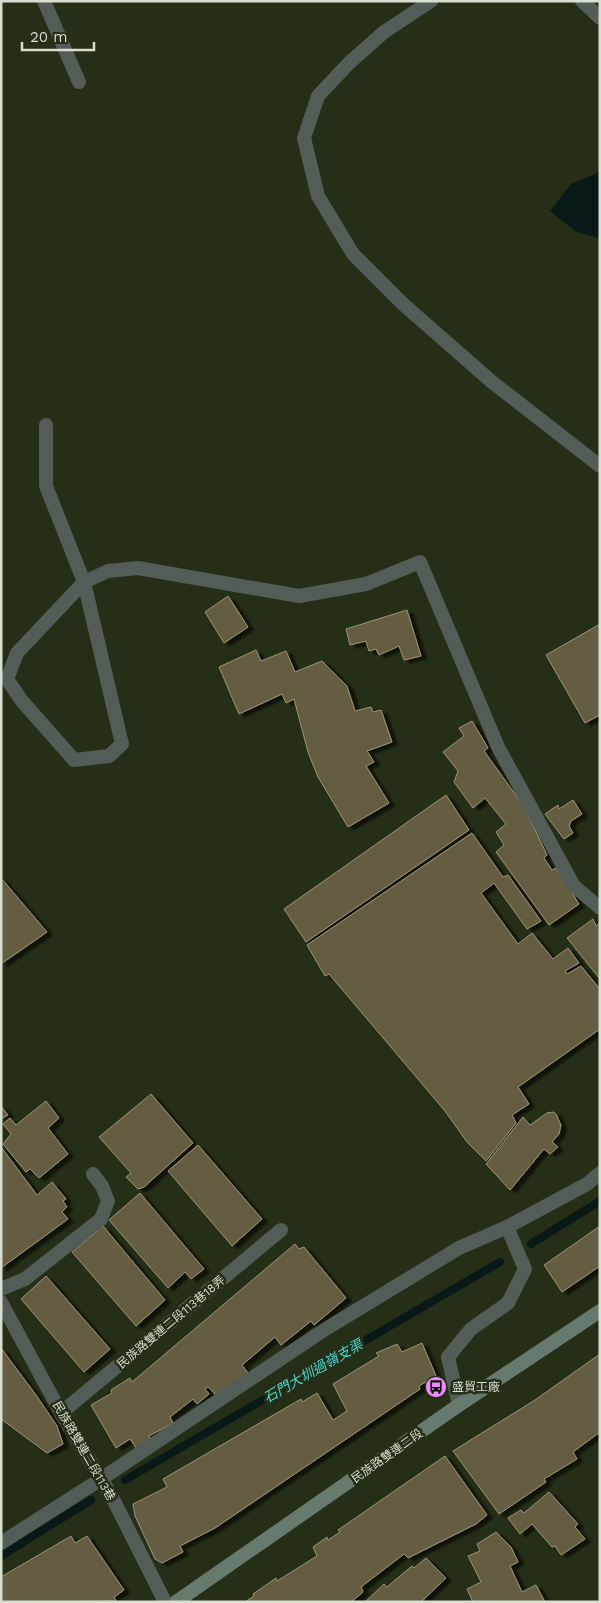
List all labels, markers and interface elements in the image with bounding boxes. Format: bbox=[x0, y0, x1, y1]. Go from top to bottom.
scale bar bbox=[22, 20, 95, 52]
text: 20 m bbox=[30, 28, 68, 46]
street label: 民族路雙連二段113巷18弄 bbox=[114, 1273, 228, 1371]
water label: 石門大圳過嶺支渠 bbox=[261, 1335, 367, 1406]
bus stop icon: 盛貿工廠 bbox=[424, 1375, 448, 1399]
place label: 盛貿工廠 bbox=[452, 1380, 500, 1394]
street label: 民族路雙連二段113巷 bbox=[50, 1399, 118, 1503]
street label: 民族路雙連二段 bbox=[349, 1426, 425, 1486]

